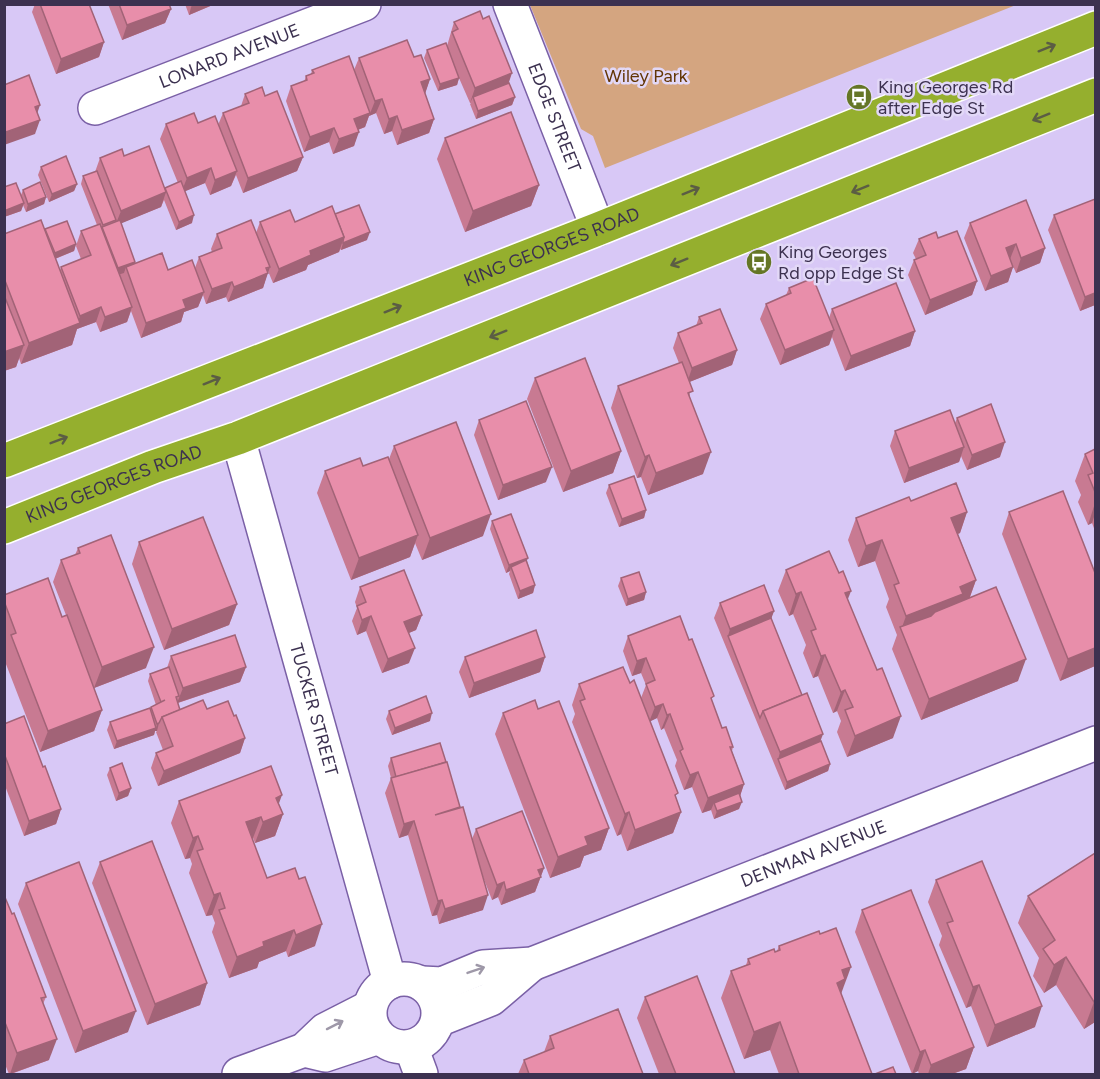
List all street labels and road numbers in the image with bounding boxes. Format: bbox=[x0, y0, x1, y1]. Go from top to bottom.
street label: LONARD AVENUE bbox=[156, 19, 303, 93]
street label: EDGE STREET bbox=[523, 60, 586, 175]
street label: KING GEORGES ROAD bbox=[461, 202, 643, 291]
street label: KING GEORGES ROAD bbox=[23, 440, 205, 528]
street label: TUCKER STREET bbox=[285, 641, 343, 778]
street label: DENMAN AVENUE bbox=[738, 815, 890, 892]

